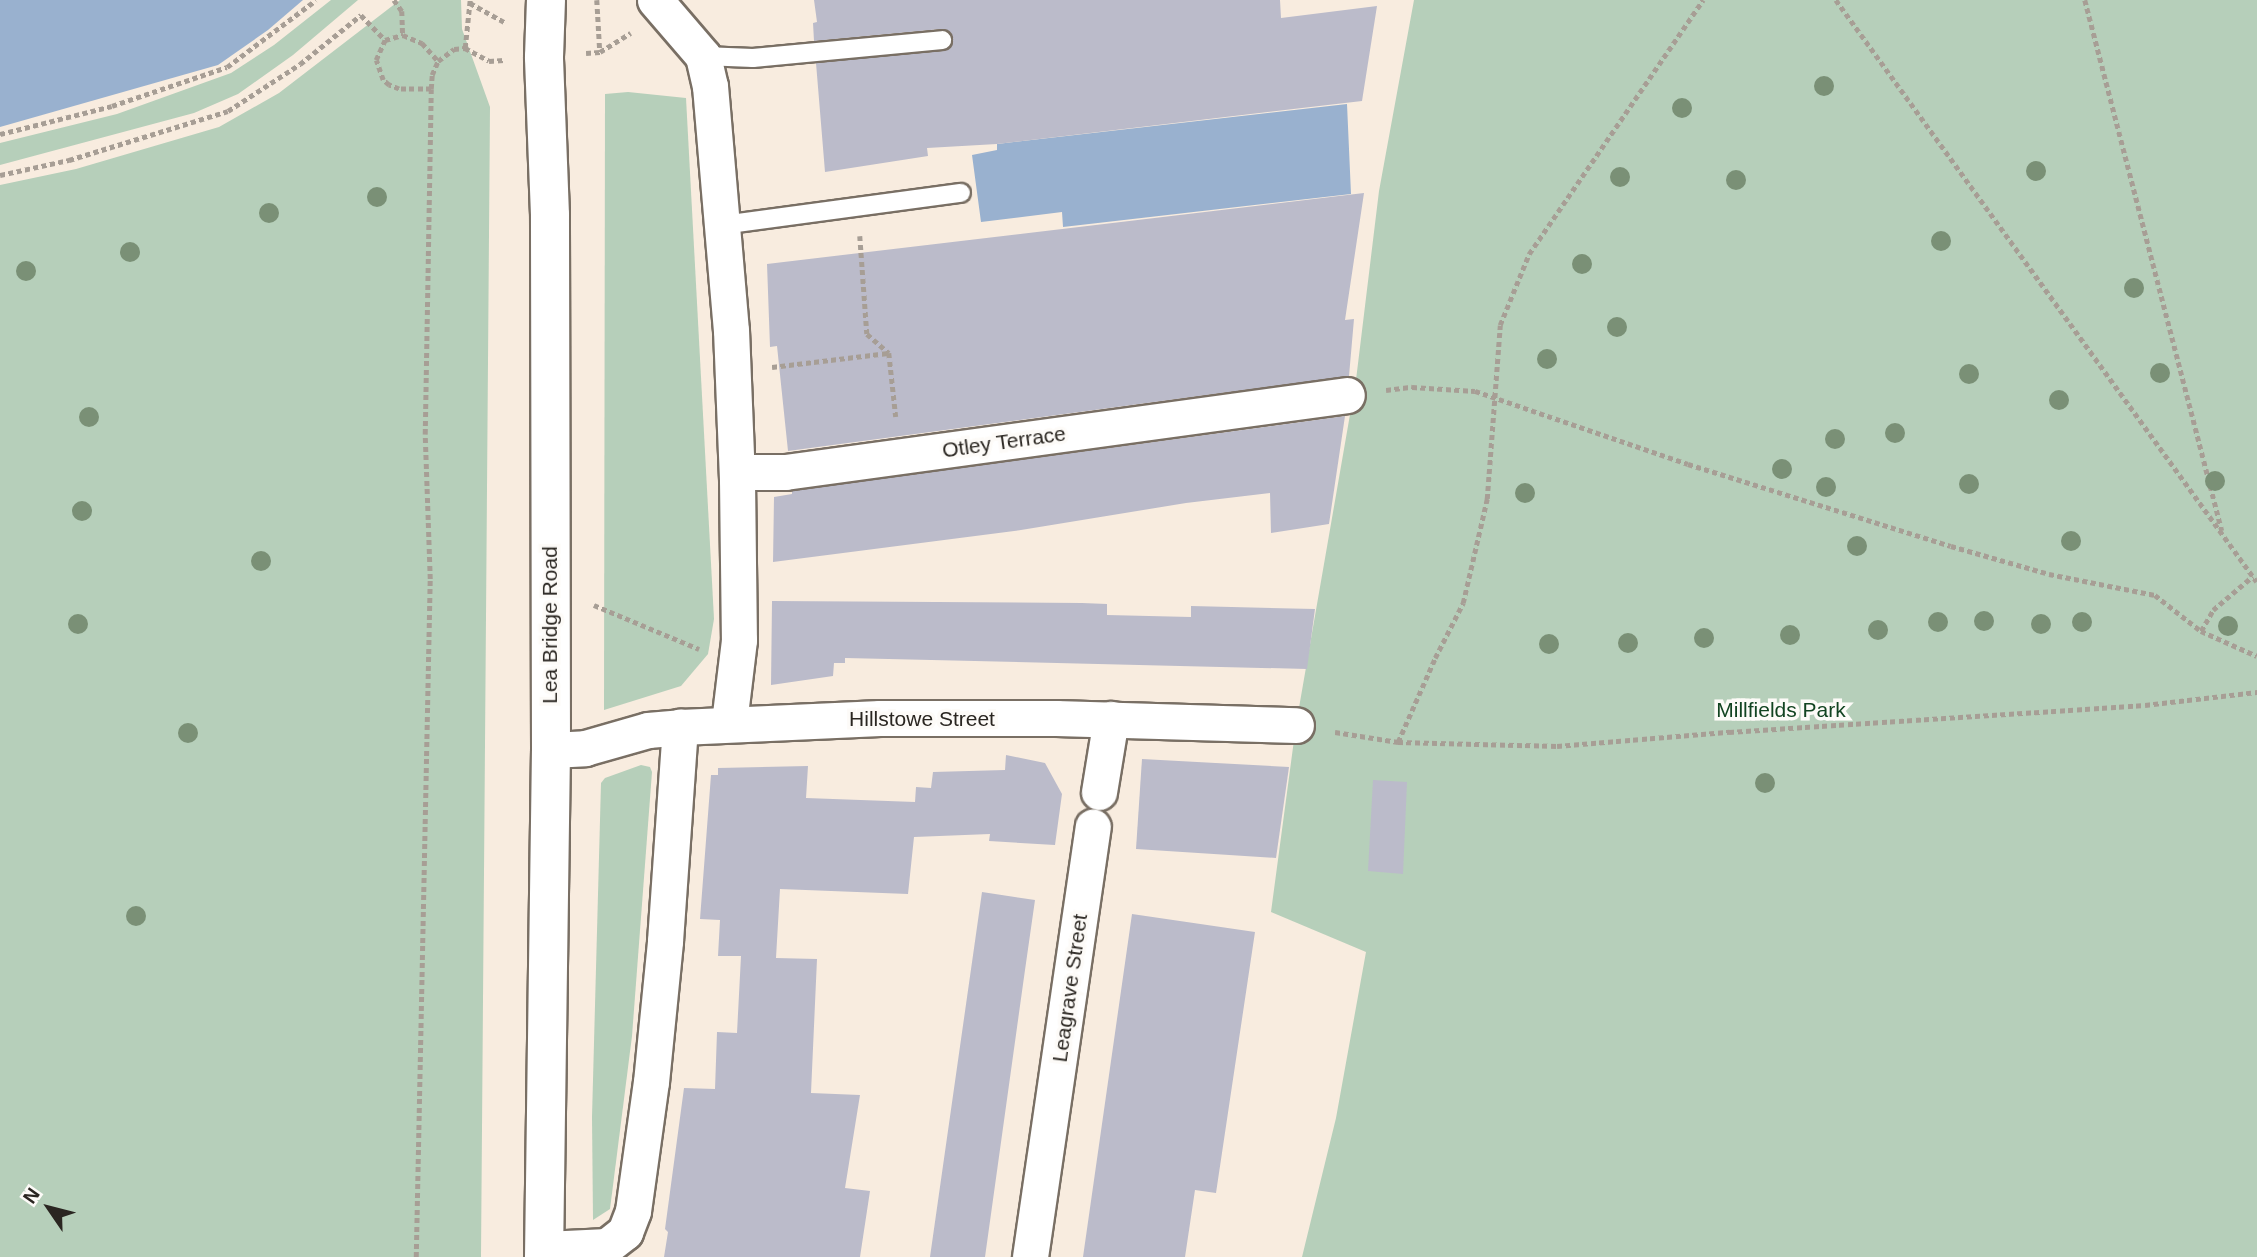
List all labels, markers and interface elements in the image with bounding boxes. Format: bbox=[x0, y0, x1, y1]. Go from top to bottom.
street label: Otley Terrace bbox=[940, 421, 1068, 463]
street label: Lea Bridge Road bbox=[537, 546, 563, 704]
park label: Millfields Park bbox=[1716, 697, 1846, 723]
street label: Hillstowe Street bbox=[849, 706, 995, 732]
street label: Leagrave Street bbox=[1047, 912, 1093, 1064]
north arrow bbox=[14, 1173, 84, 1243]
text: N bbox=[19, 1184, 44, 1207]

